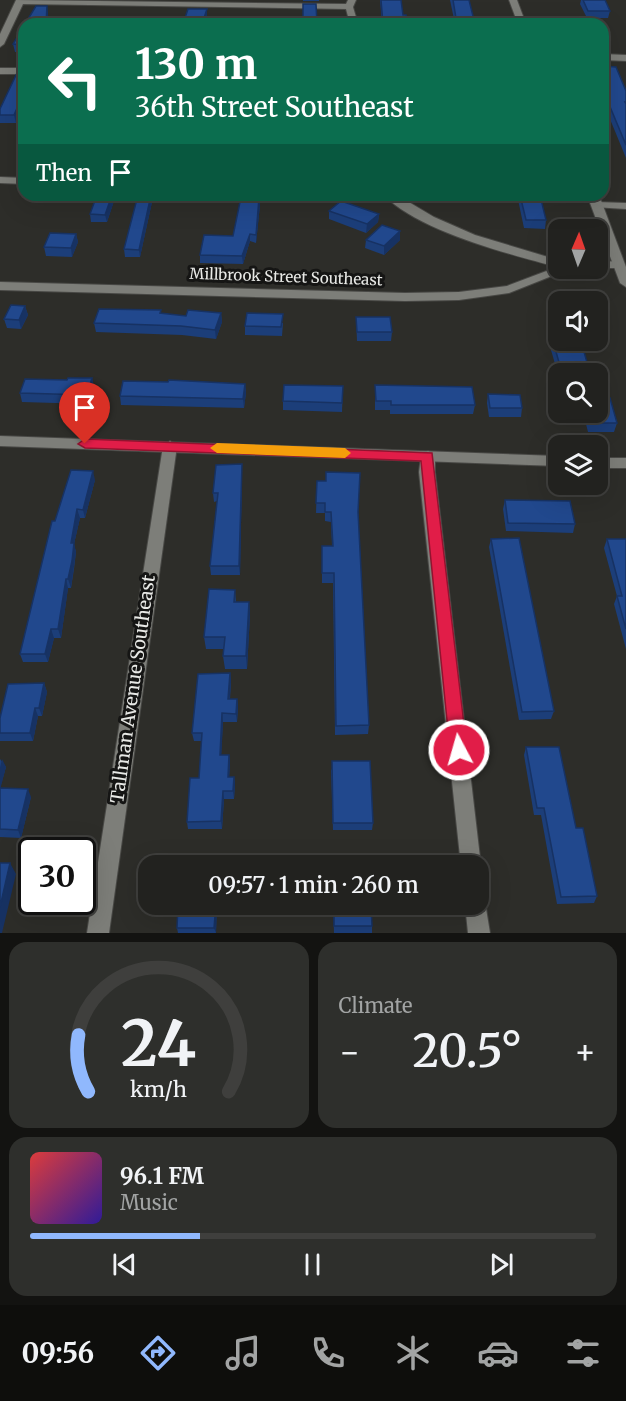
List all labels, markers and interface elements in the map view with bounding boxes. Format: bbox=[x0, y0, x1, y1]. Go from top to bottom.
text: 130 m bbox=[135, 38, 257, 90]
icon: left bbox=[36, 42, 114, 120]
text: 36th Street Southeast bbox=[135, 90, 414, 124]
icon: arrive bbox=[104, 156, 137, 189]
text: Then bbox=[36, 159, 92, 187]
north arrow bbox=[548, 219, 608, 279]
map controls bbox=[548, 219, 608, 495]
street label: Millbrook Street Southeast bbox=[189, 264, 383, 289]
button: sound bbox=[548, 291, 608, 351]
button: search bbox=[548, 363, 608, 423]
pin bbox=[59, 382, 110, 444]
icon: arrive bbox=[68, 391, 101, 424]
button: layers bbox=[548, 435, 608, 495]
street label: Tallman Avenue Southeast bbox=[105, 573, 160, 805]
position arrow bbox=[427, 718, 491, 782]
speed limit sign: 30 bbox=[18, 837, 96, 915]
text: 09:57 · 1 min · 260 m bbox=[208, 871, 419, 899]
text: Climate bbox=[339, 993, 413, 1018]
text: 24 bbox=[121, 1005, 196, 1083]
text: 20.5° bbox=[412, 1023, 522, 1079]
text: − bbox=[339, 1032, 361, 1073]
text: + bbox=[574, 1032, 596, 1073]
text: km/h bbox=[130, 1076, 187, 1103]
text: 96.1 FM bbox=[120, 1162, 204, 1190]
text: Music bbox=[120, 1190, 178, 1215]
icon: previous bbox=[108, 1248, 141, 1281]
icon: pause bbox=[296, 1248, 329, 1281]
icon: next bbox=[485, 1248, 518, 1281]
icon: directions bbox=[137, 1332, 179, 1374]
icon: music bbox=[222, 1332, 264, 1374]
icon: phone bbox=[307, 1332, 349, 1374]
icon: climate bbox=[392, 1332, 434, 1374]
icon: car bbox=[477, 1332, 519, 1374]
icon: filters bbox=[562, 1332, 604, 1374]
text: 09:56 bbox=[22, 1336, 94, 1370]

